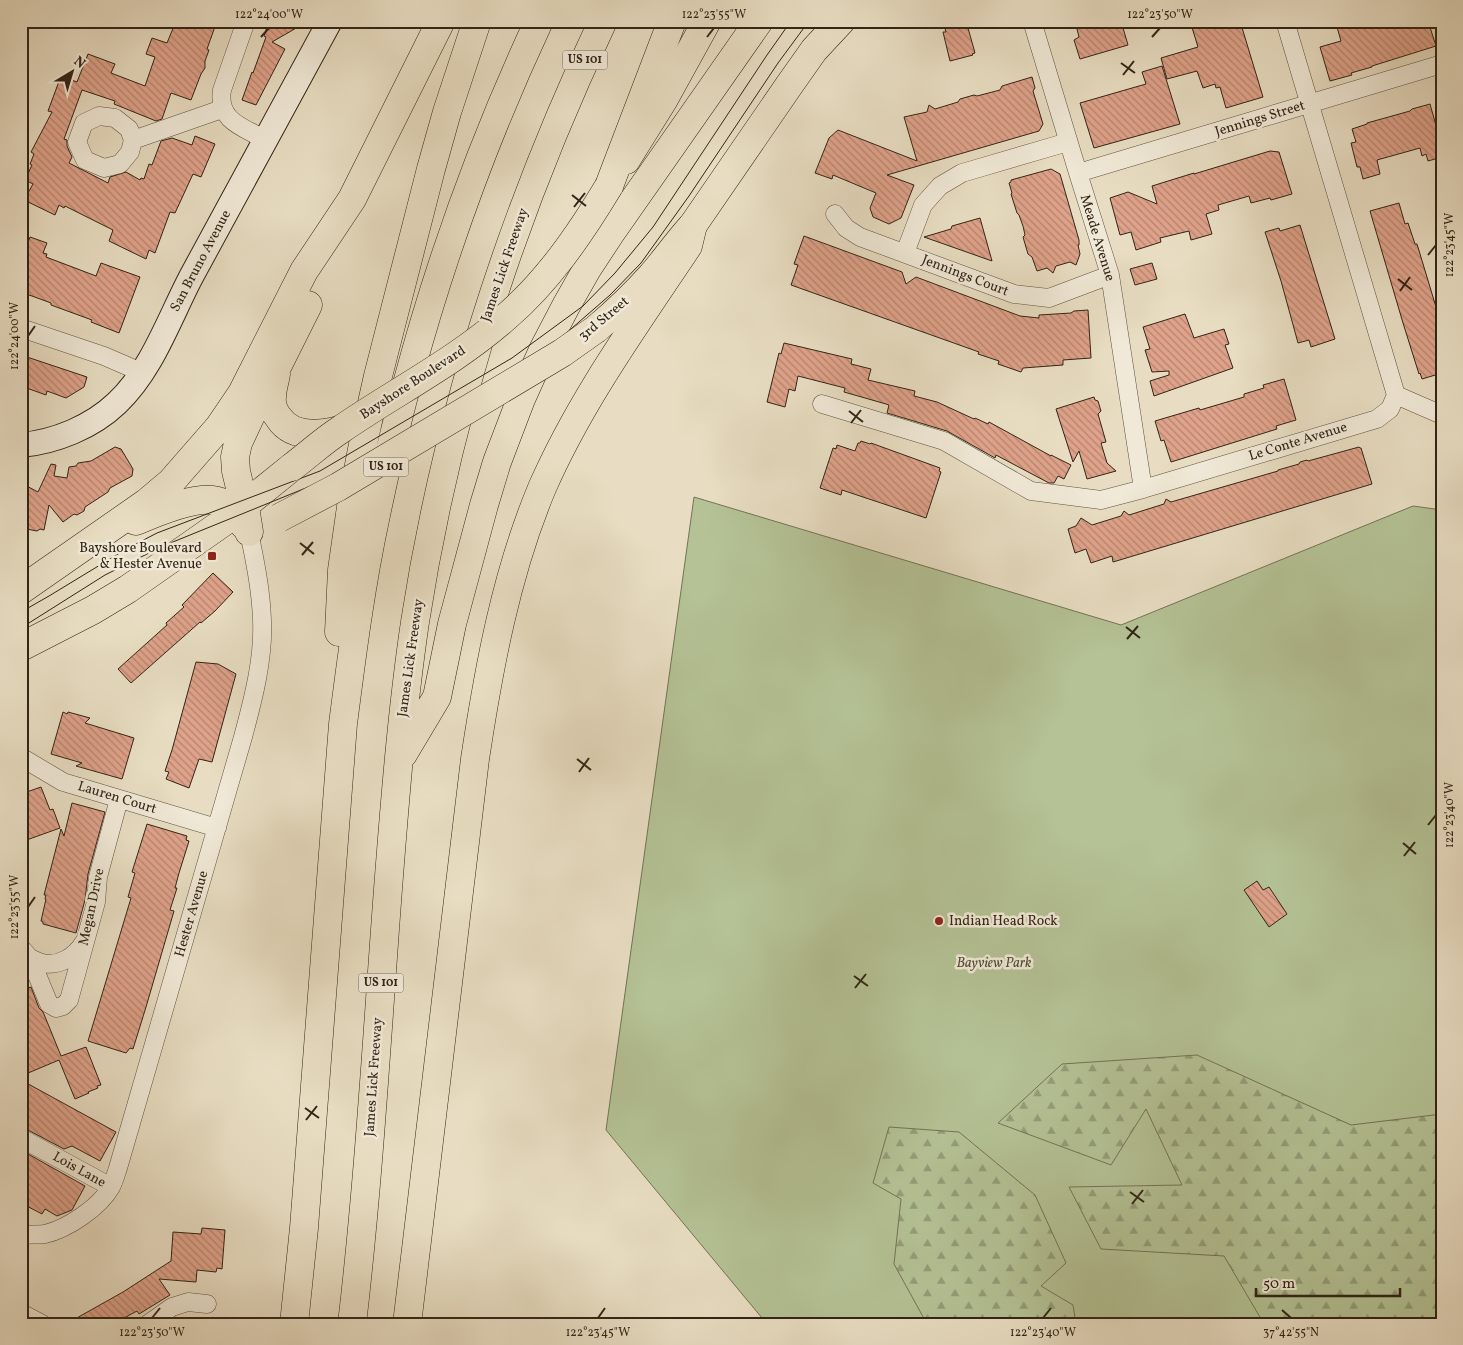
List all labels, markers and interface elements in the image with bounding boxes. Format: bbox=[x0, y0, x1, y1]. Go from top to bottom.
text: 122°24'00"W bbox=[235, 7, 303, 23]
text: 122°23'55"W bbox=[682, 7, 746, 23]
text: 122°23'50"W bbox=[1127, 7, 1193, 23]
north arrow bbox=[48, 48, 98, 98]
road number: US 101 bbox=[562, 50, 608, 70]
text: N bbox=[69, 52, 89, 74]
street label: Jennings Street bbox=[1213, 96, 1307, 142]
street label: Meade Avenue bbox=[1075, 192, 1119, 284]
street label: James Lick Freeway bbox=[477, 205, 534, 324]
street label: San Bruno Avenue bbox=[166, 206, 236, 315]
text: 122°23'45"W bbox=[1442, 213, 1458, 277]
street label: Jennings Court bbox=[919, 251, 1011, 301]
street label: 3rd Street bbox=[575, 292, 633, 346]
text: 122°24'00"W bbox=[7, 302, 23, 370]
street label: Bayshore Boulevard bbox=[356, 342, 470, 424]
street label: Le Conte Avenue bbox=[1246, 418, 1350, 466]
road number: US 101 bbox=[364, 458, 408, 477]
place label: Bayshore Boulevard & Hester Avenue bbox=[79, 539, 202, 574]
marker: Bayshore Boulevard & Hester Avenue bbox=[206, 550, 218, 562]
street label: James Lick Freeway bbox=[393, 597, 429, 718]
street label: Lauren Court bbox=[75, 777, 159, 819]
text: 122°23'40"W bbox=[1442, 782, 1458, 848]
street label: Megan Drive bbox=[75, 866, 110, 948]
street label: Hester Avenue bbox=[171, 868, 214, 959]
text: 122°23'55"W bbox=[7, 875, 23, 939]
place label: Indian Head Rock bbox=[949, 912, 1058, 931]
marker: Indian Head Rock bbox=[933, 915, 945, 927]
park label: Bayview Park bbox=[957, 954, 1032, 973]
road number: US 101 bbox=[358, 974, 404, 992]
street label: James Lick Freeway bbox=[360, 1016, 388, 1137]
street label: Lois Lane bbox=[49, 1148, 109, 1193]
scale bar bbox=[1256, 1265, 1399, 1297]
text: 50 m bbox=[1263, 1274, 1295, 1295]
text: 122°23'50"W bbox=[119, 1325, 185, 1341]
text: 122°23'45"W bbox=[566, 1325, 630, 1341]
text: 122°23'40"W bbox=[1010, 1325, 1076, 1341]
text: 37°42'55"N bbox=[1263, 1325, 1319, 1341]

